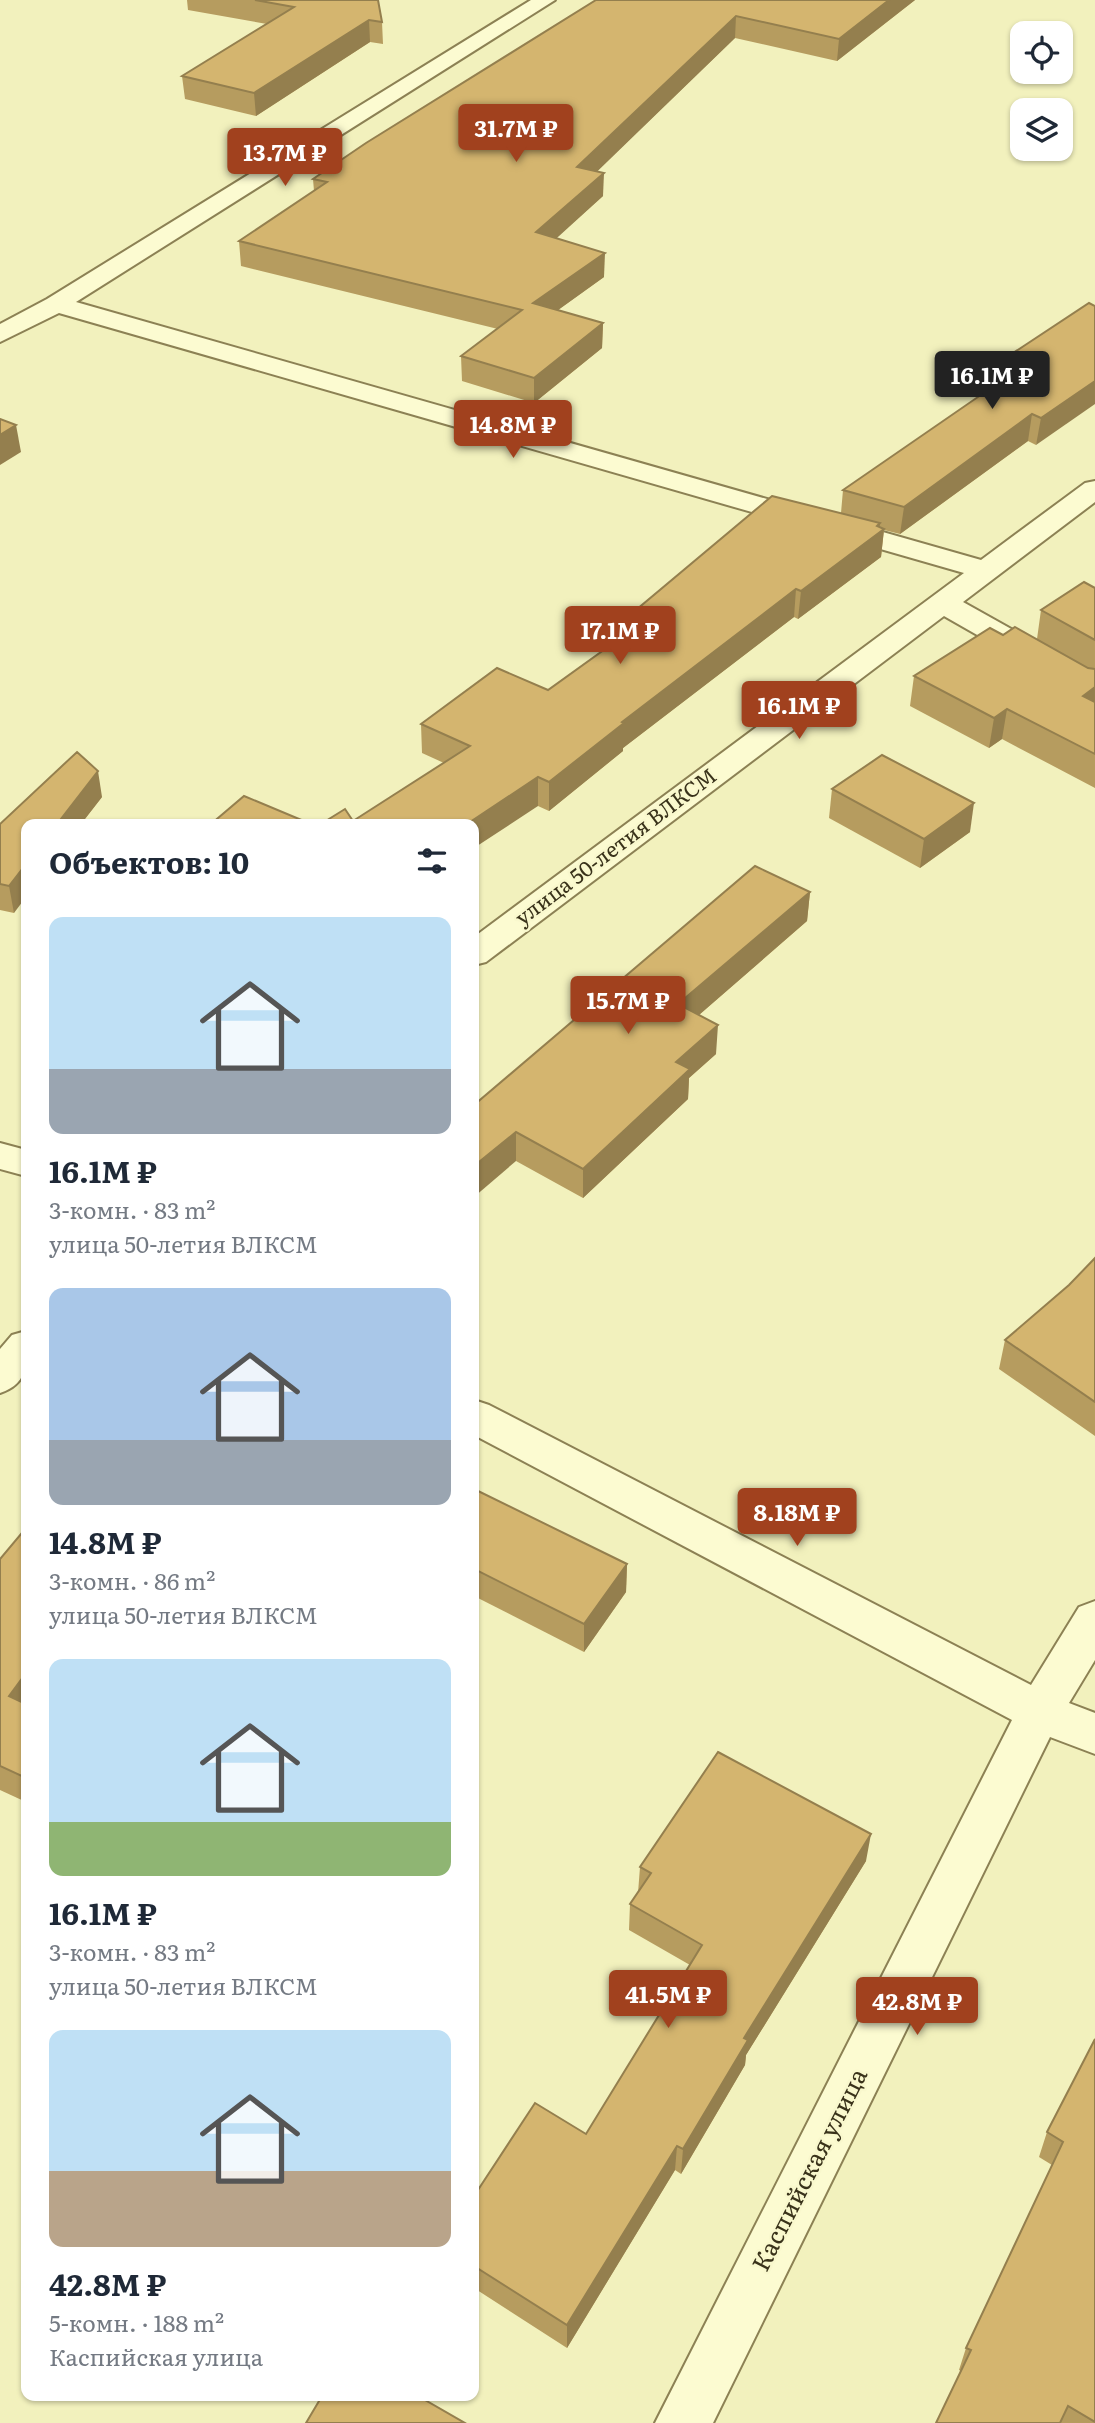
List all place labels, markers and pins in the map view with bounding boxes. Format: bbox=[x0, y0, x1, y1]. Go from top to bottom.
pin: 31.7M ₽ bbox=[451, 104, 581, 164]
pin: 13.7M ₽ bbox=[220, 128, 350, 188]
pin: 16.1M ₽ bbox=[927, 352, 1057, 411]
pin: 14.8M ₽ bbox=[448, 400, 578, 460]
pin: 17.1M ₽ bbox=[555, 606, 685, 666]
pin: 16.1M ₽ bbox=[734, 682, 864, 741]
pin: 15.7M ₽ bbox=[563, 976, 693, 1036]
pin: 8.18M ₽ bbox=[732, 1488, 862, 1548]
pin: 41.5M ₽ bbox=[603, 1970, 733, 2030]
pin: 42.8M ₽ bbox=[852, 1978, 982, 2037]

